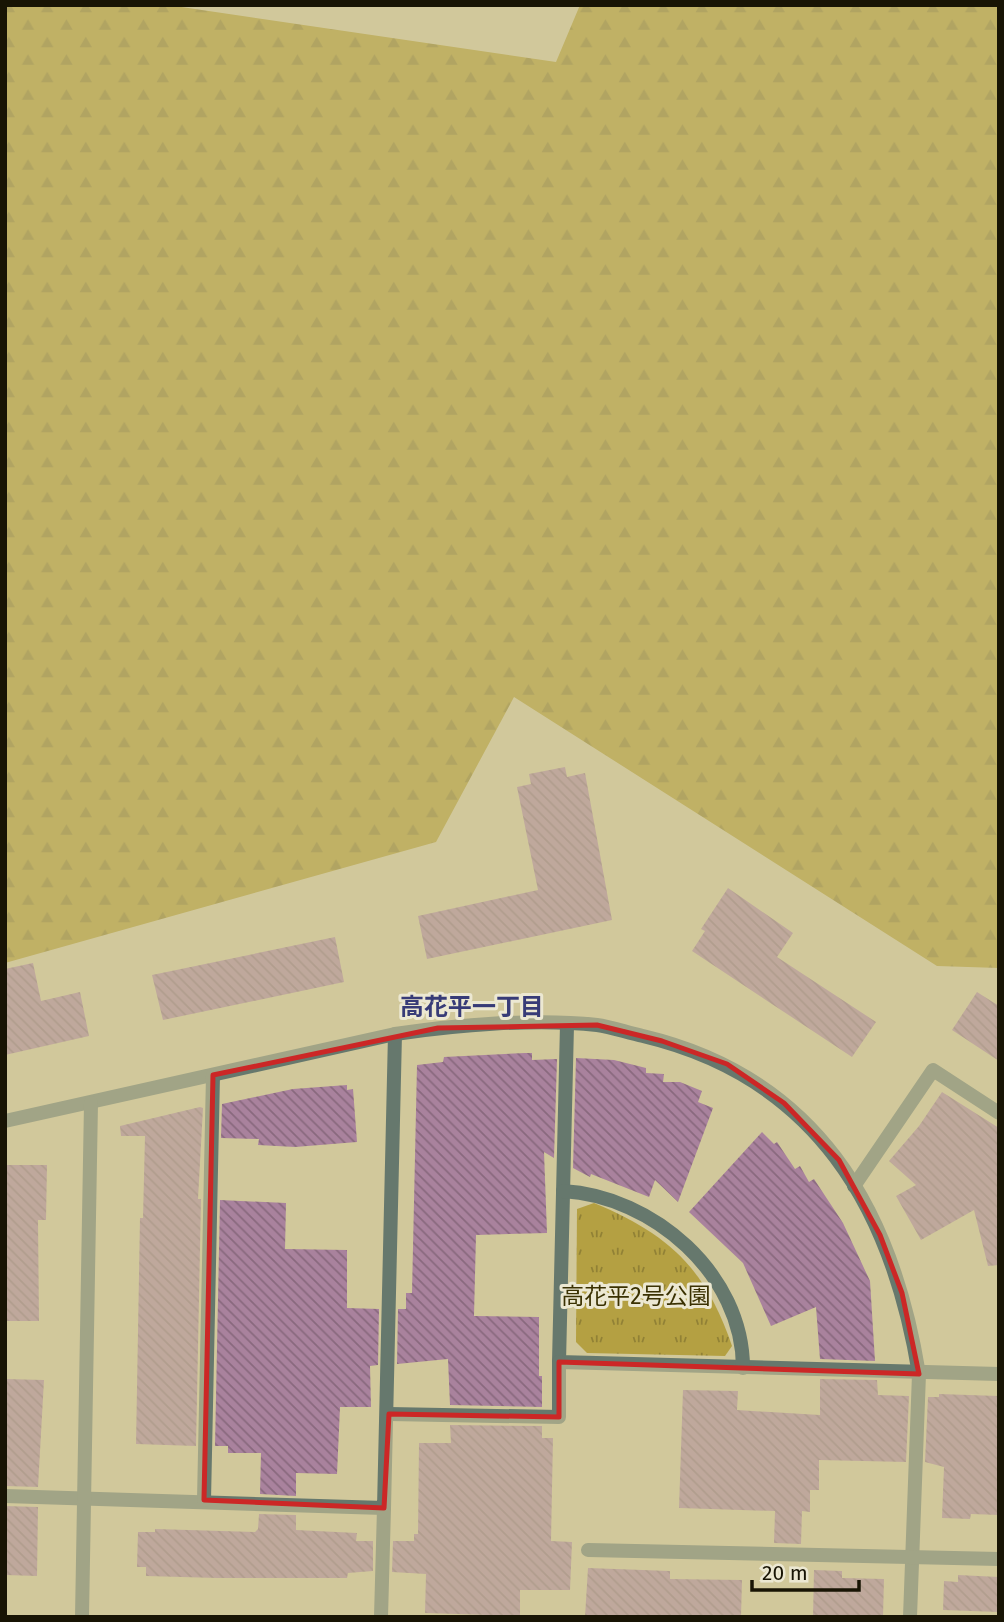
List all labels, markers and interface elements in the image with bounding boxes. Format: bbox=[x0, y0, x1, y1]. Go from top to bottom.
district label: 高花平一丁目 bbox=[400, 993, 544, 1021]
park label: 高花平2号公園 bbox=[561, 1282, 711, 1310]
scale bar bbox=[752, 1548, 859, 1592]
text: 20 m bbox=[762, 1560, 808, 1586]

